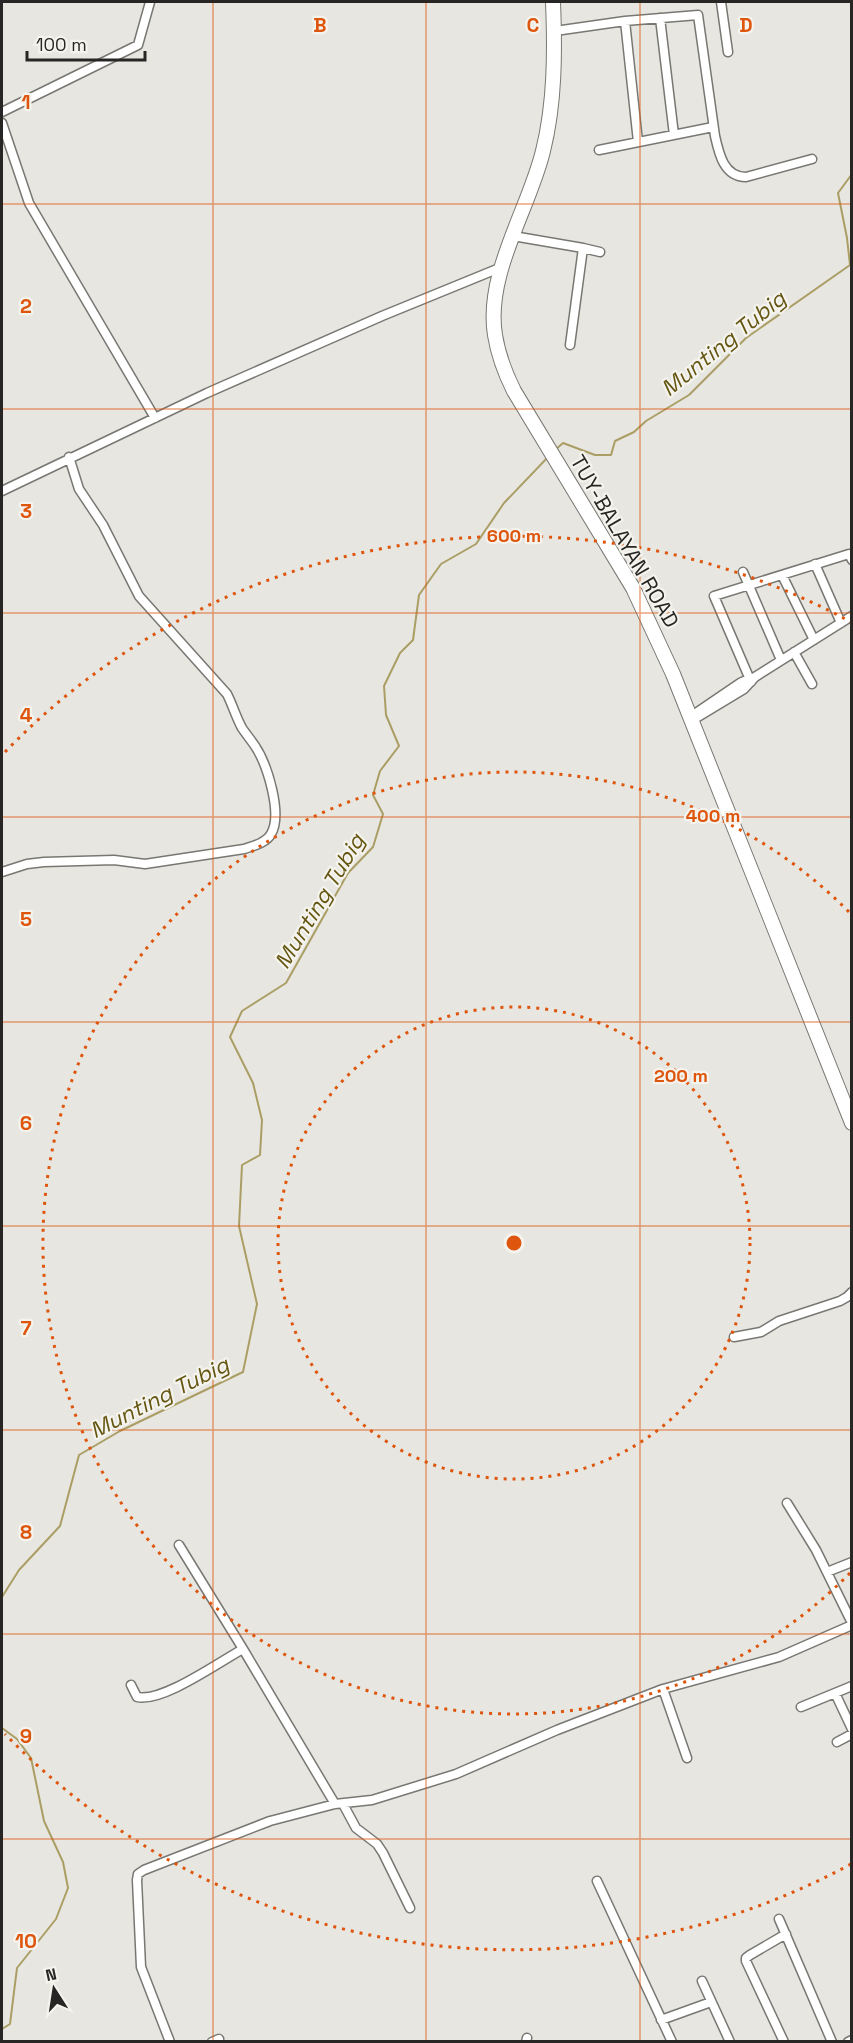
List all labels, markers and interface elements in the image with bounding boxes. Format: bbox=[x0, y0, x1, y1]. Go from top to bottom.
text: B bbox=[313, 12, 327, 38]
text: C bbox=[527, 12, 540, 38]
text: D bbox=[739, 12, 753, 38]
scale bar bbox=[27, 24, 146, 62]
text: 100 m bbox=[36, 33, 87, 56]
text: 1 bbox=[21, 89, 31, 115]
water label: Munting Tubig bbox=[655, 284, 792, 402]
text: 2 bbox=[20, 293, 32, 319]
street label: TUY-BALAYAN ROAD bbox=[565, 450, 685, 632]
text: 3 bbox=[20, 498, 32, 524]
text: 600 m bbox=[487, 524, 541, 547]
text: 4 bbox=[20, 702, 33, 728]
text: 400 m bbox=[686, 804, 740, 827]
water label: Munting Tubig bbox=[268, 828, 371, 973]
text: 5 bbox=[20, 906, 32, 932]
text: 200 m bbox=[654, 1064, 708, 1087]
text: 6 bbox=[20, 1110, 32, 1136]
centre of rings bbox=[504, 1233, 524, 1253]
text: 7 bbox=[20, 1315, 32, 1341]
water label: Munting Tubig bbox=[85, 1350, 234, 1444]
text: 8 bbox=[20, 1519, 32, 1545]
text: 9 bbox=[20, 1723, 32, 1749]
text: 10 bbox=[15, 1928, 37, 1954]
north arrow bbox=[24, 1959, 84, 2019]
text: N bbox=[44, 1963, 58, 1986]

